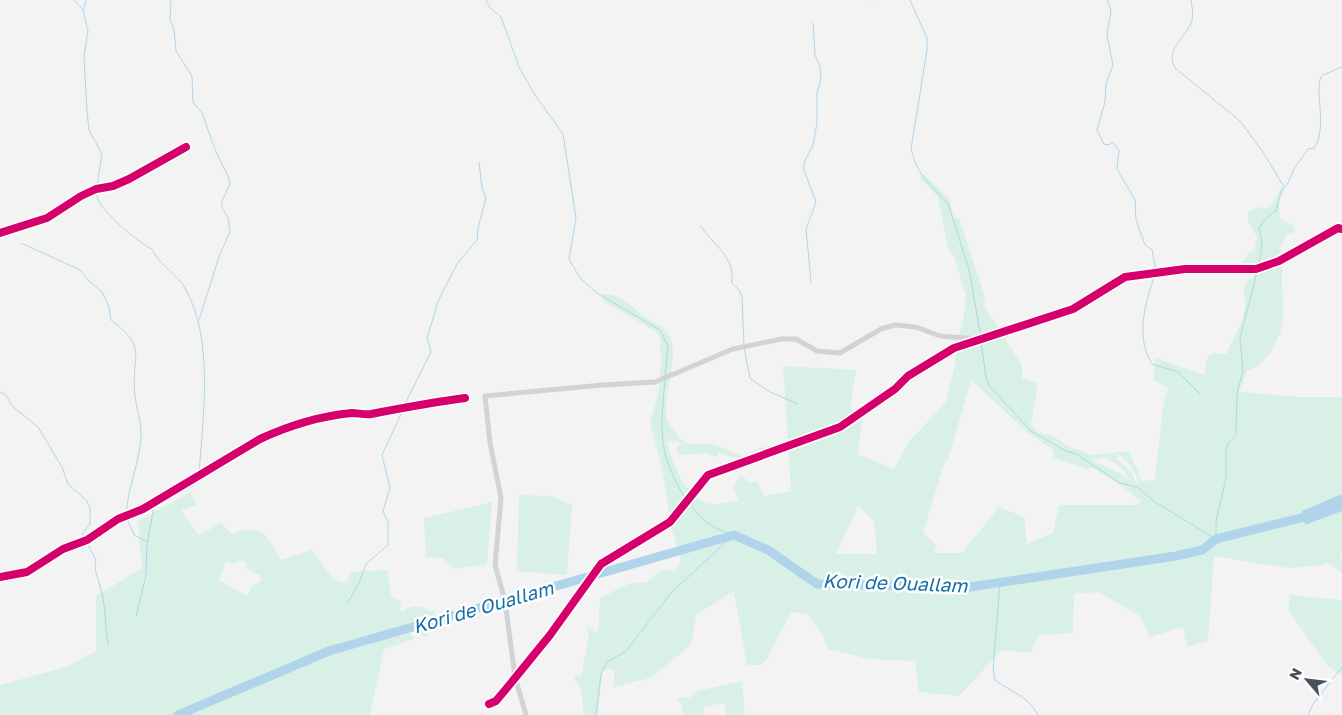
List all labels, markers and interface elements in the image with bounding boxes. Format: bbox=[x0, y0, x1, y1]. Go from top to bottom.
water label: Kori de Ouallam bbox=[822, 568, 969, 597]
water label: Kori de Ouallam bbox=[410, 575, 557, 638]
north arrow bbox=[1282, 655, 1332, 705]
text: N bbox=[1285, 665, 1305, 682]

